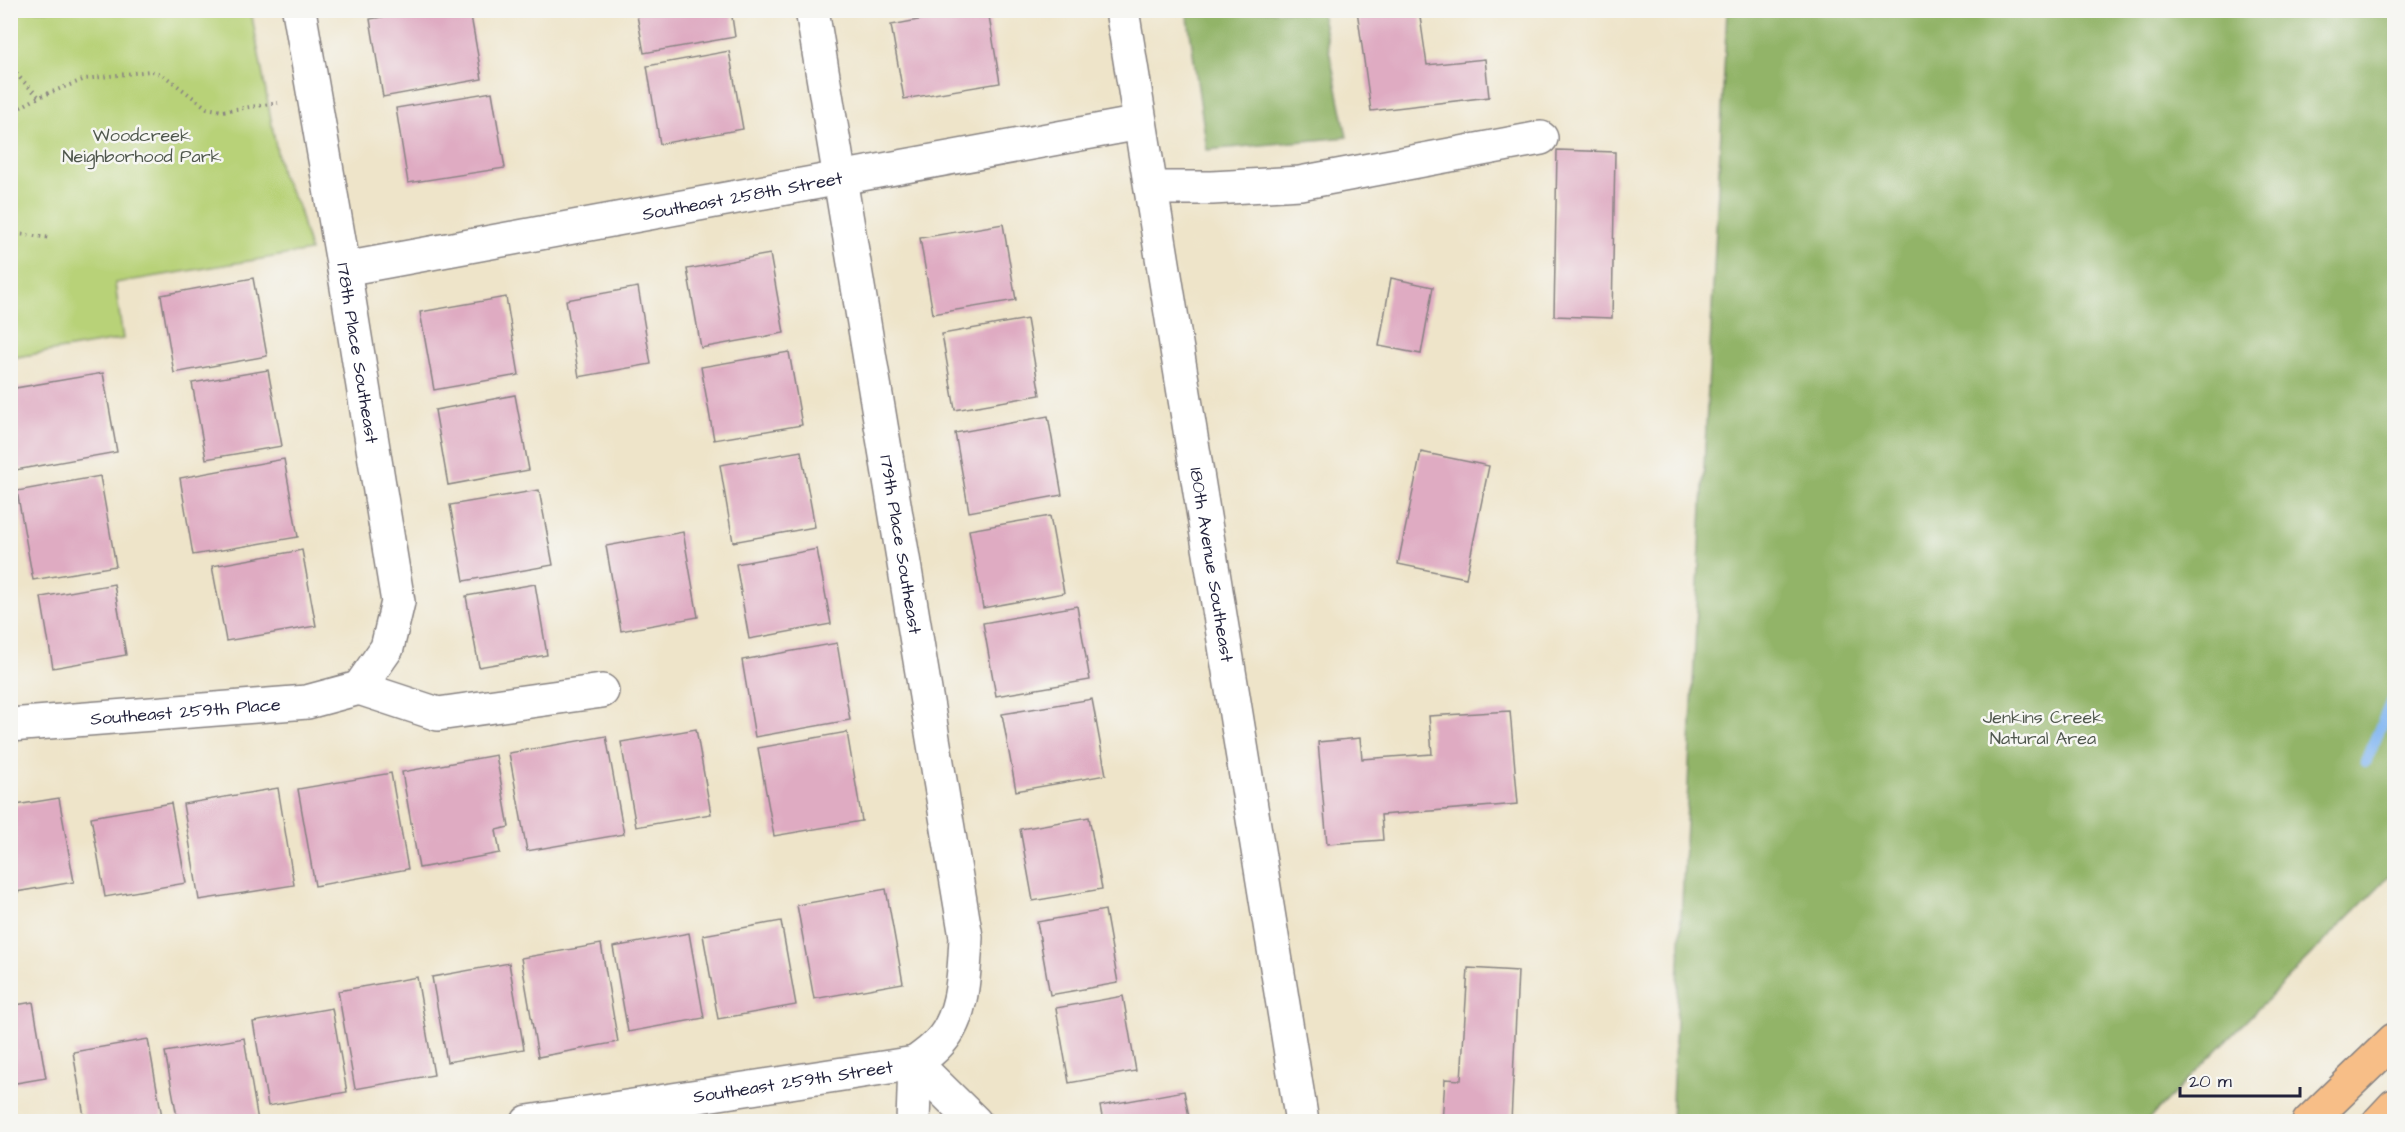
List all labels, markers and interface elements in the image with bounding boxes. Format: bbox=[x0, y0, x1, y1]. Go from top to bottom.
park label: Woodcreek Neighborhood Park bbox=[62, 123, 222, 170]
street label: Southeast 258th Street bbox=[640, 165, 845, 227]
street label: 178th Place Southeast bbox=[331, 261, 385, 446]
street label: 179th Place Southeast bbox=[874, 453, 928, 637]
street label: 180th Avenue Southeast bbox=[1184, 466, 1240, 665]
street label: Southeast 259th Place bbox=[89, 692, 282, 731]
park label: Jenkins Creek Natural Area bbox=[1983, 705, 2103, 751]
street label: Southeast 259th Street bbox=[691, 1054, 895, 1109]
scale bar bbox=[2180, 1060, 2300, 1098]
text: 20 m bbox=[2189, 1069, 2232, 1094]

